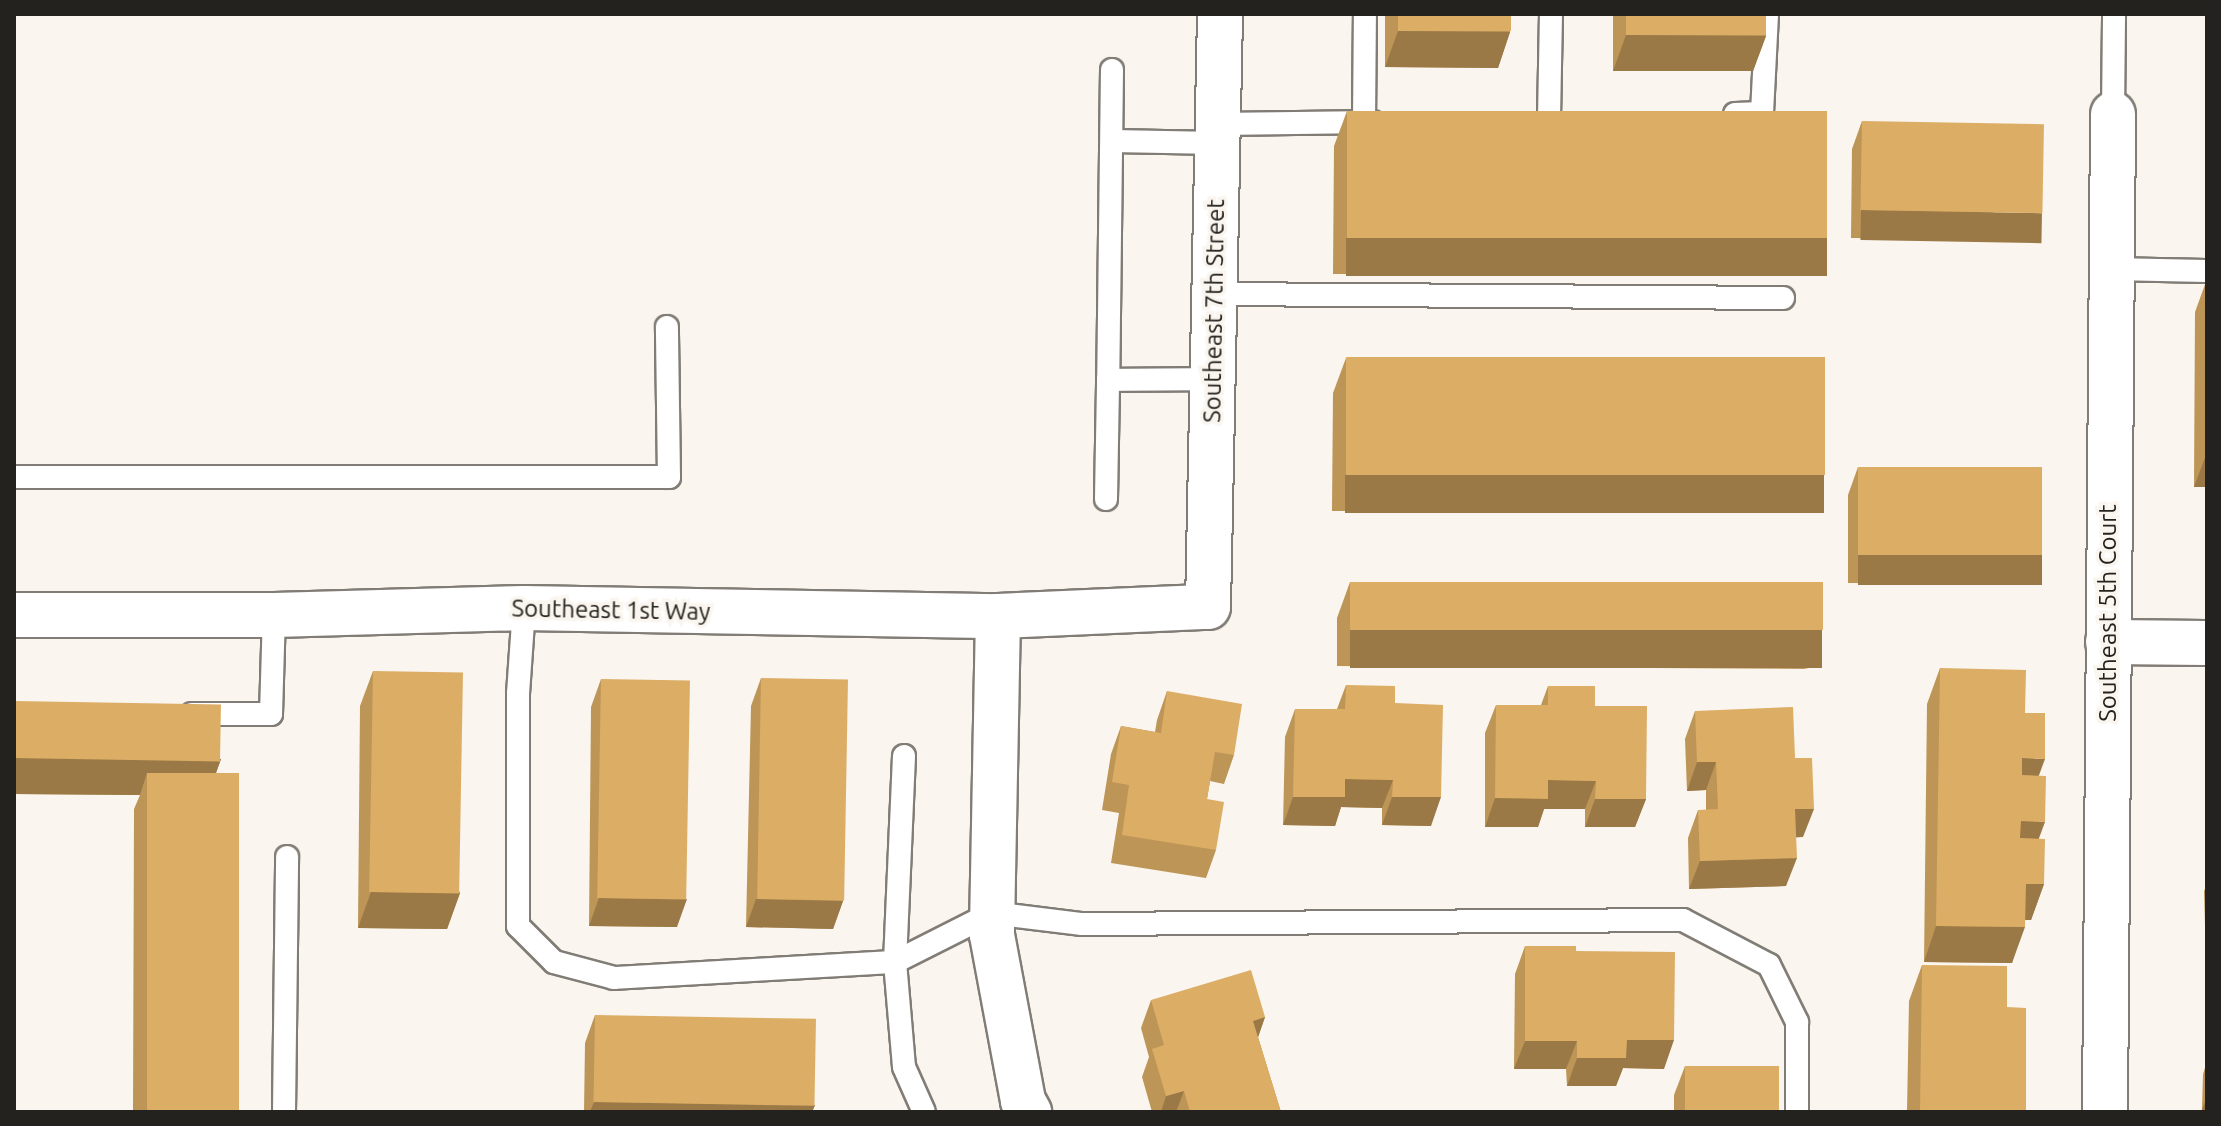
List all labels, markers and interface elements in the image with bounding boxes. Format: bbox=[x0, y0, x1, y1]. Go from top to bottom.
street label: Southeast 7th Street bbox=[1198, 199, 1230, 423]
street label: Southeast 5th Court bbox=[2094, 504, 2122, 722]
street label: Southeast 1st Way bbox=[511, 594, 711, 626]

